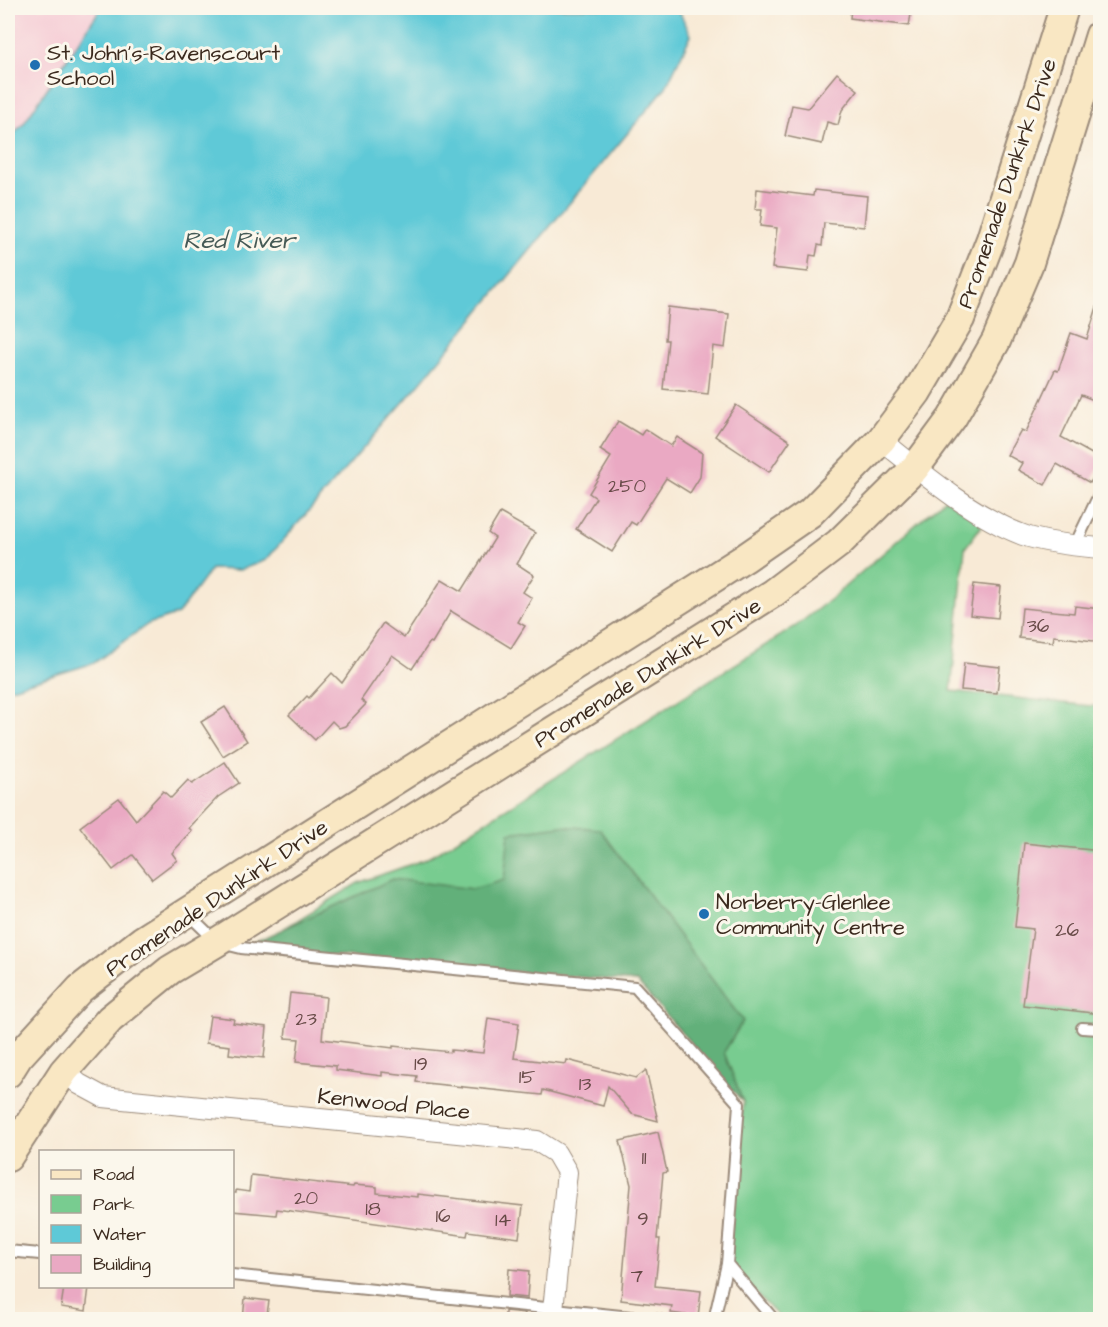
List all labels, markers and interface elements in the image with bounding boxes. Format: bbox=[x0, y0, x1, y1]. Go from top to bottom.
place label: St. John's-Ravenscourt School bbox=[47, 38, 280, 94]
street label: Promenade Dunkirk Drive bbox=[950, 54, 1065, 313]
marker: St. John's-Ravenscourt School bbox=[28, 58, 42, 72]
water label: Red River bbox=[183, 224, 297, 258]
house number: 250 bbox=[608, 472, 646, 500]
street label: Promenade Dunkirk Drive bbox=[528, 591, 767, 756]
house number: 36 bbox=[1027, 612, 1050, 640]
street label: Promenade Dunkirk Drive bbox=[99, 812, 334, 985]
place label: Norberry-Glenlee Community Centre bbox=[716, 887, 905, 944]
marker: Norberry-Glenlee Community Centre bbox=[697, 907, 711, 921]
house number: 26 bbox=[1055, 916, 1079, 944]
house number: 23 bbox=[295, 1005, 317, 1033]
house number: 19 bbox=[414, 1050, 428, 1078]
house number: 15 bbox=[519, 1063, 535, 1091]
house number: 13 bbox=[579, 1070, 591, 1098]
street label: Kenwood Place bbox=[316, 1081, 472, 1128]
house number: 11 bbox=[641, 1144, 647, 1172]
legend bbox=[39, 1150, 234, 1288]
text: Road bbox=[93, 1162, 134, 1187]
house number: 20 bbox=[294, 1184, 318, 1212]
text: Park bbox=[93, 1192, 135, 1217]
house number: 18 bbox=[365, 1195, 381, 1223]
house number: 16 bbox=[435, 1202, 451, 1230]
house number: 9 bbox=[637, 1205, 649, 1233]
house number: 14 bbox=[495, 1206, 511, 1234]
text: Water bbox=[93, 1222, 146, 1247]
text: Building bbox=[93, 1252, 151, 1278]
house number: 7 bbox=[631, 1262, 643, 1290]

